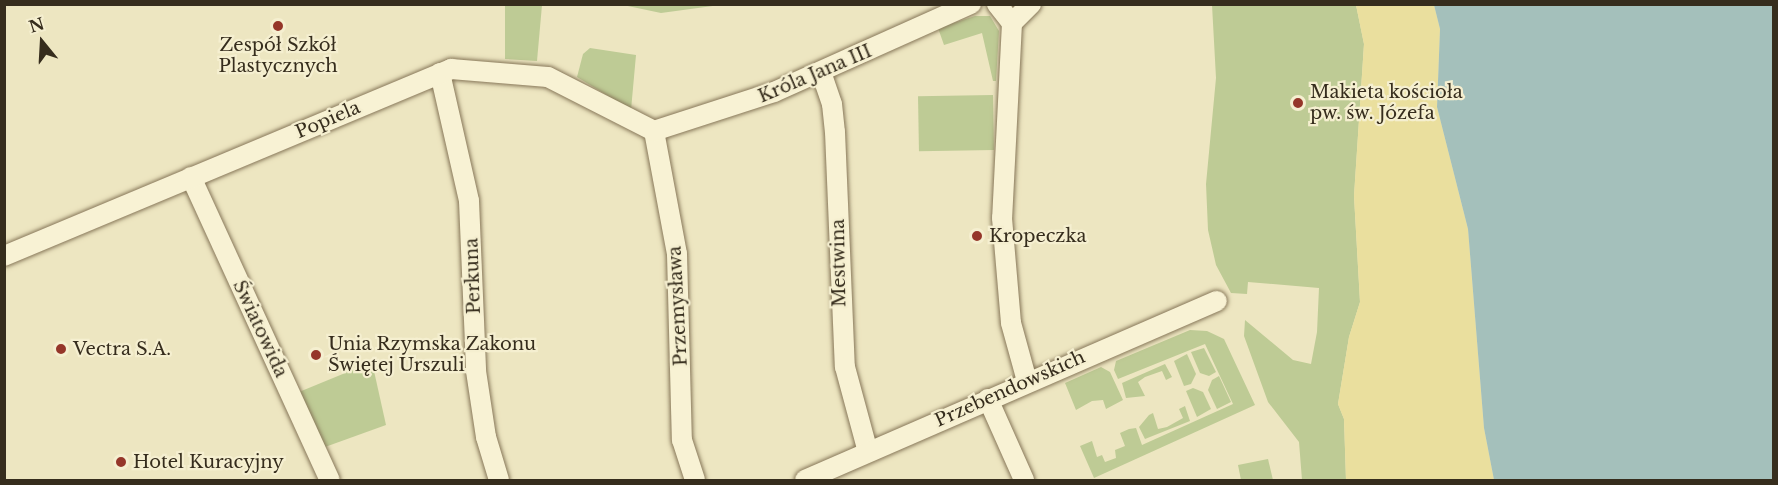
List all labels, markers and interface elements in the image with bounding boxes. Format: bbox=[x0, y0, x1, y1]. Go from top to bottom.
north arrow bbox=[12, 12, 72, 72]
text: N bbox=[26, 13, 47, 37]
marker: Zespół Szkół Plastycznych bbox=[271, 19, 285, 33]
place label: Zespół Szkół Plastycznych bbox=[218, 35, 338, 78]
street label: Króla Jana III bbox=[755, 40, 875, 108]
place label: Makieta kościoła pw. św. Józefa bbox=[1310, 82, 1463, 124]
marker: Makieta kościoła pw. św. Józefa bbox=[1291, 96, 1305, 110]
street label: Popiela bbox=[292, 97, 364, 143]
street label: Mestwina bbox=[827, 219, 851, 307]
place label: Kropeczka bbox=[989, 225, 1086, 247]
marker: Kropeczka bbox=[970, 229, 984, 243]
street label: Perkuna bbox=[461, 238, 485, 314]
street label: Przemysława bbox=[664, 245, 692, 367]
street label: Światowida bbox=[228, 277, 292, 381]
place label: Unia Rzymska Zakonu Świętej Urszuli bbox=[328, 334, 537, 376]
place label: Vectra S.A. bbox=[73, 338, 171, 360]
marker: Vectra S.A. bbox=[54, 342, 68, 356]
street label: Przebendowskich bbox=[932, 346, 1088, 432]
marker: Unia Rzymska Zakonu Świętej Urszuli bbox=[309, 348, 323, 362]
place label: Hotel Kuracyjny bbox=[133, 451, 284, 473]
marker: Hotel Kuracyjny bbox=[114, 455, 128, 469]

